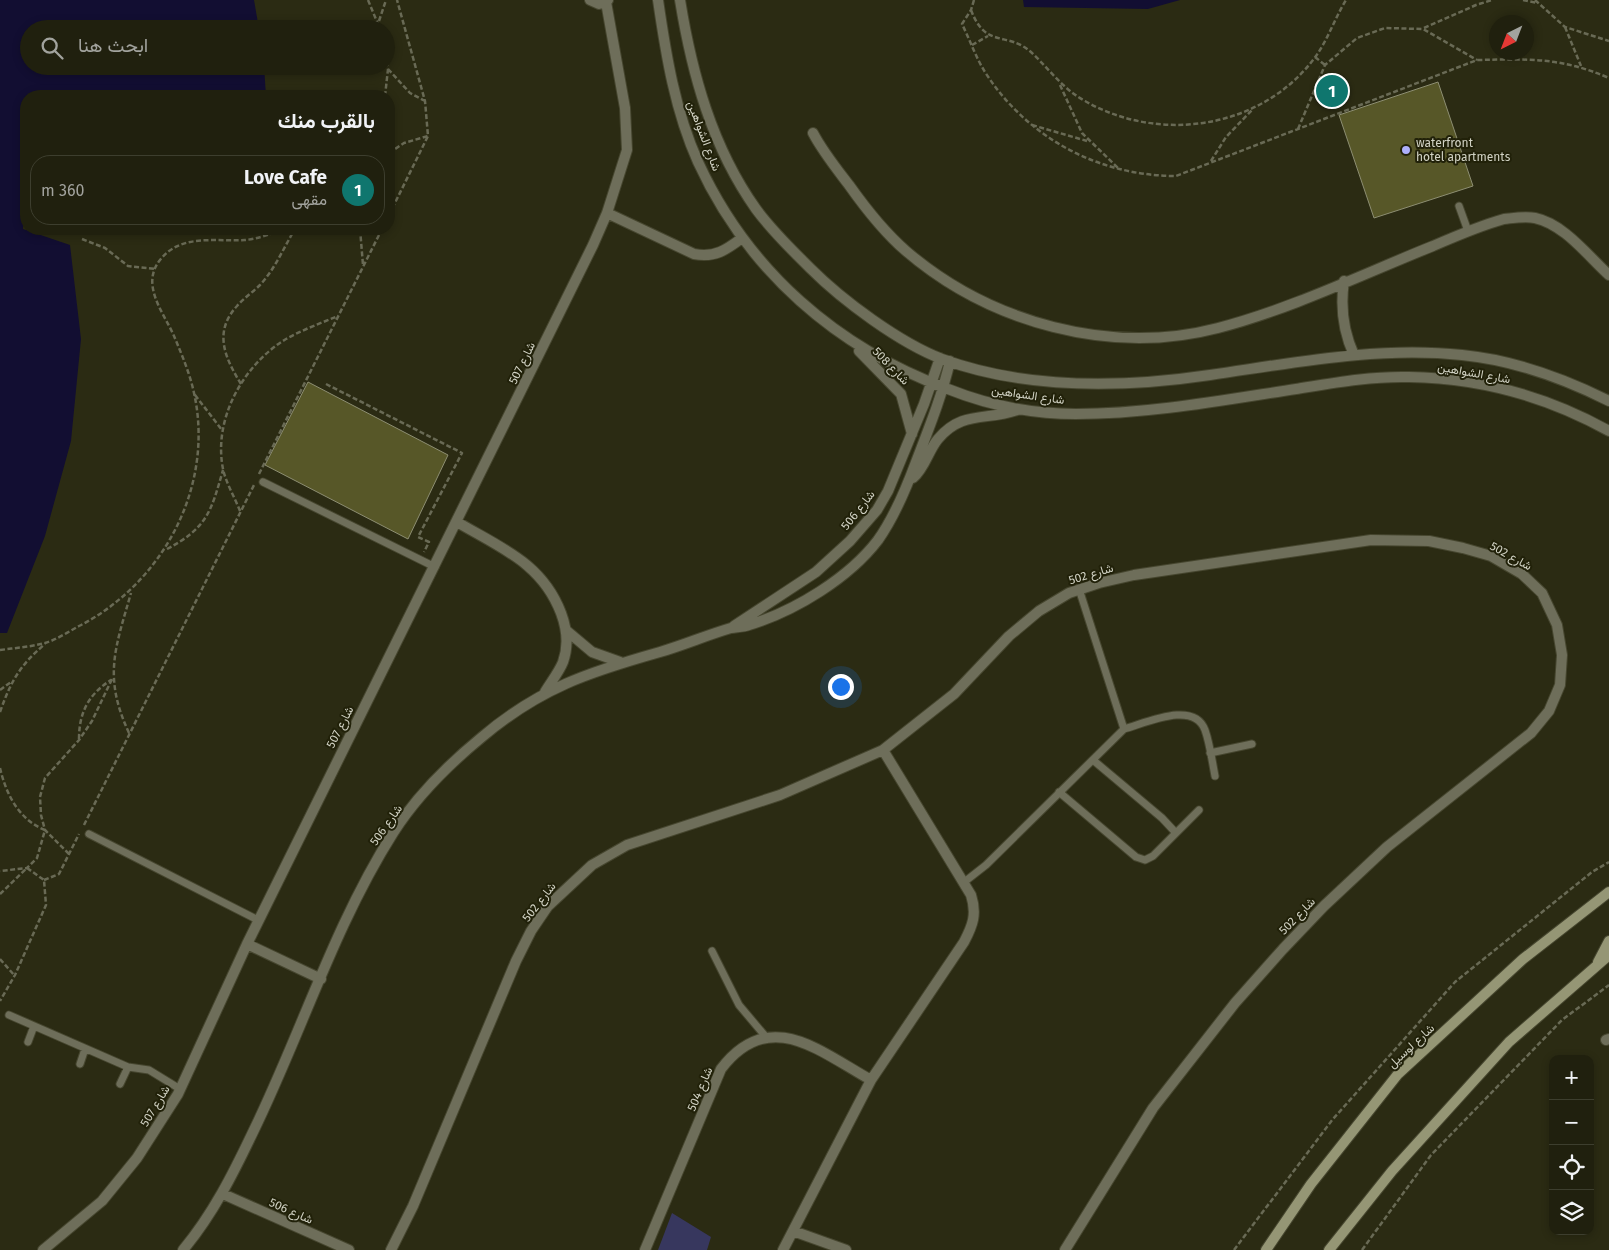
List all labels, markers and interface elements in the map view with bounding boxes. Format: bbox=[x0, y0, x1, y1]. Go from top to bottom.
north arrow bbox=[1489, 15, 1534, 60]
search box bbox=[20, 20, 395, 75]
icon: search bbox=[38, 34, 66, 62]
text: ابحث هنا bbox=[78, 34, 148, 57]
pin: 1 bbox=[1316, 72, 1348, 110]
street label: شارع الشواهين bbox=[682, 99, 724, 174]
text: بالقرب منك bbox=[278, 108, 375, 134]
place label: waterfront hotel apartments bbox=[1416, 136, 1511, 164]
marker: waterfront hotel apartments bbox=[1400, 144, 1412, 156]
text: Love Cafe bbox=[244, 166, 327, 189]
text: 360 m bbox=[41, 181, 84, 200]
text: 1 bbox=[354, 181, 362, 200]
text: مقهى bbox=[292, 190, 327, 209]
street label: شارع 507 bbox=[506, 340, 540, 387]
street label: شارع 508 bbox=[868, 344, 912, 389]
street label: شارع الشواهين bbox=[1436, 360, 1511, 388]
street label: شارع الشواهين bbox=[990, 383, 1065, 409]
street label: شارع 506 bbox=[838, 487, 879, 534]
street label: شارع 502 bbox=[1487, 539, 1534, 575]
street label: شارع 502 bbox=[1067, 561, 1116, 589]
your location bbox=[828, 674, 854, 700]
street label: شارع 507 bbox=[324, 704, 358, 751]
street label: شارع 506 bbox=[367, 802, 407, 849]
street label: شارع 502 bbox=[519, 880, 560, 926]
street label: شارع 502 bbox=[1276, 895, 1319, 939]
street label: شارع لوسيل bbox=[1385, 1021, 1438, 1072]
map controls bbox=[1549, 1055, 1594, 1235]
button: + bbox=[1549, 1055, 1594, 1100]
street label: شارع 504 bbox=[684, 1065, 717, 1114]
street label: شارع 507 bbox=[137, 1083, 174, 1130]
button: − bbox=[1549, 1100, 1594, 1145]
button: locate bbox=[1549, 1145, 1594, 1190]
button: layers bbox=[1549, 1190, 1594, 1235]
street label: شارع 506 bbox=[266, 1195, 315, 1229]

